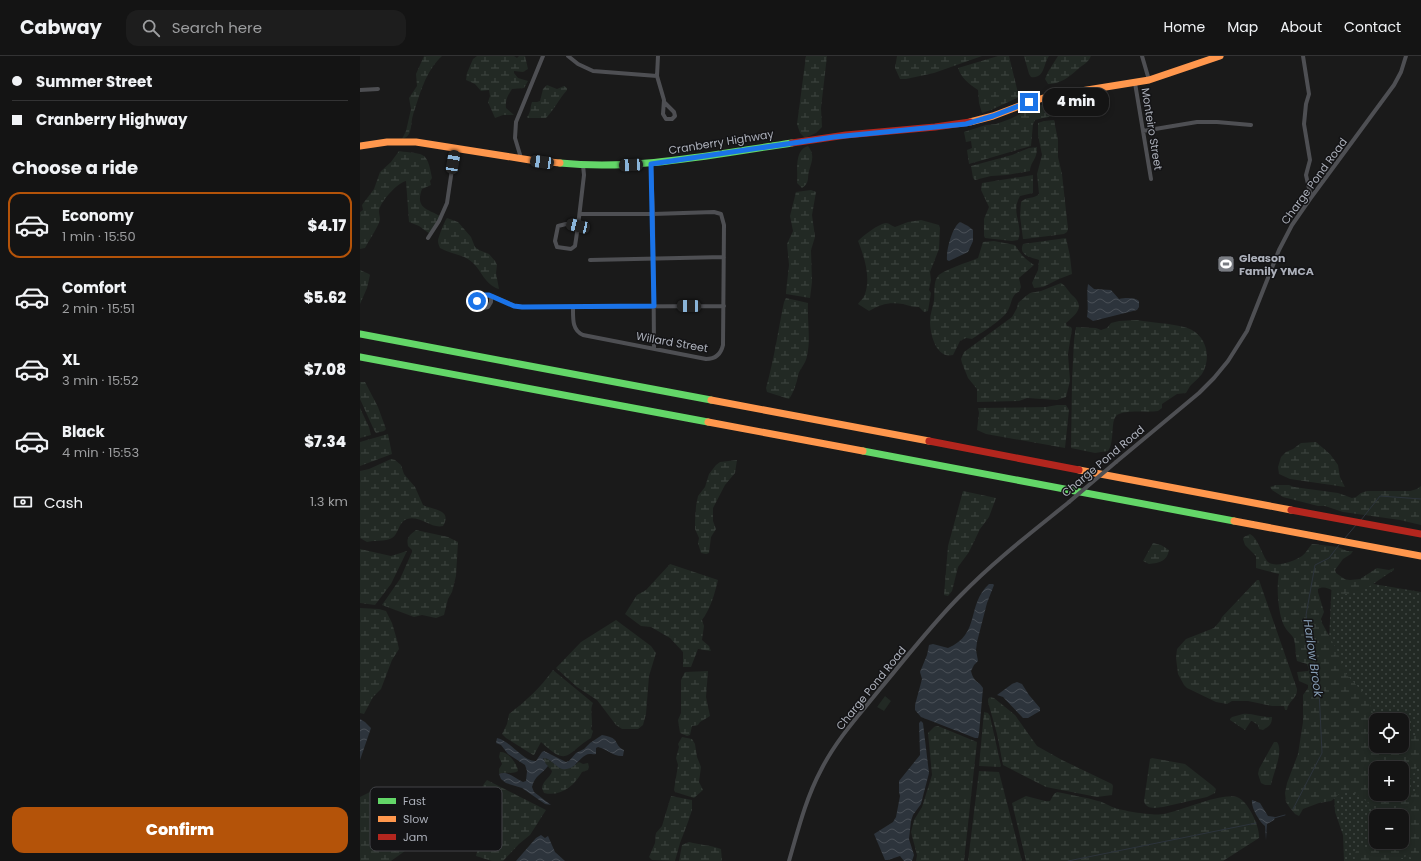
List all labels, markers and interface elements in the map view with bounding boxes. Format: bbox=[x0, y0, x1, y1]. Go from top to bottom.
search box bbox=[126, 10, 406, 46]
text: Cabway bbox=[20, 14, 102, 41]
icon: search bbox=[140, 17, 162, 39]
text: Search here bbox=[172, 17, 262, 38]
text: Home bbox=[1163, 17, 1205, 37]
text: Map bbox=[1227, 17, 1258, 37]
text: About bbox=[1280, 17, 1322, 37]
text: Contact bbox=[1344, 17, 1401, 37]
text: Summer Street bbox=[36, 71, 152, 92]
street label: Monteiro Street bbox=[1138, 87, 1166, 171]
callout: 4 min bbox=[1043, 88, 1109, 116]
text: 4 min bbox=[1057, 92, 1095, 111]
route end bbox=[1020, 93, 1038, 111]
text: Cranberry Highway bbox=[36, 109, 187, 130]
street label: Cranberry Highway bbox=[667, 126, 775, 158]
street label: Charge Pond Road bbox=[1277, 134, 1351, 228]
car bbox=[445, 149, 461, 175]
car bbox=[529, 154, 555, 170]
text: Choose a ride bbox=[12, 155, 138, 180]
car bbox=[619, 158, 643, 172]
text: Economy bbox=[62, 205, 134, 226]
icon: car bbox=[14, 207, 50, 243]
text: $4.17 bbox=[308, 215, 346, 236]
car bbox=[565, 217, 591, 235]
text: 1 min · 15:50 bbox=[62, 227, 136, 246]
place label: Gleason Family YMCA bbox=[1239, 250, 1314, 279]
sports icon: Gleason Family YMCA bbox=[1216, 254, 1236, 274]
text: Comfort bbox=[62, 277, 126, 298]
icon: car bbox=[14, 279, 50, 315]
text: $5.62 bbox=[304, 287, 346, 308]
route start bbox=[468, 292, 486, 310]
text: 2 min · 15:51 bbox=[62, 299, 135, 318]
car bbox=[677, 300, 701, 312]
street label: Willard Street bbox=[635, 328, 709, 356]
text: XL bbox=[62, 349, 80, 370]
icon: car bbox=[14, 351, 50, 387]
text: $7.08 bbox=[304, 359, 346, 380]
text: 3 min · 15:52 bbox=[62, 371, 138, 390]
text: Black bbox=[62, 421, 105, 442]
street label: Charge Pond Road bbox=[1058, 422, 1148, 500]
icon: car bbox=[14, 423, 50, 459]
text: $7.34 bbox=[304, 431, 346, 452]
text: 4 min · 15:53 bbox=[62, 443, 139, 462]
icon: cash bbox=[12, 491, 34, 513]
text: Cash bbox=[44, 492, 83, 513]
text: 1.3 km bbox=[310, 492, 348, 511]
water label: Harlow Brook bbox=[1300, 618, 1327, 699]
street label: Charge Pond Road bbox=[832, 643, 910, 733]
map controls bbox=[1369, 713, 1409, 849]
button: locate bbox=[1369, 713, 1409, 753]
button: + bbox=[1369, 761, 1409, 801]
legend bbox=[370, 787, 502, 851]
text: Fast bbox=[403, 793, 426, 809]
button: Confirm bbox=[12, 807, 348, 853]
button: − bbox=[1369, 809, 1409, 849]
text: Slow bbox=[403, 811, 428, 827]
text: Jam bbox=[403, 829, 428, 845]

